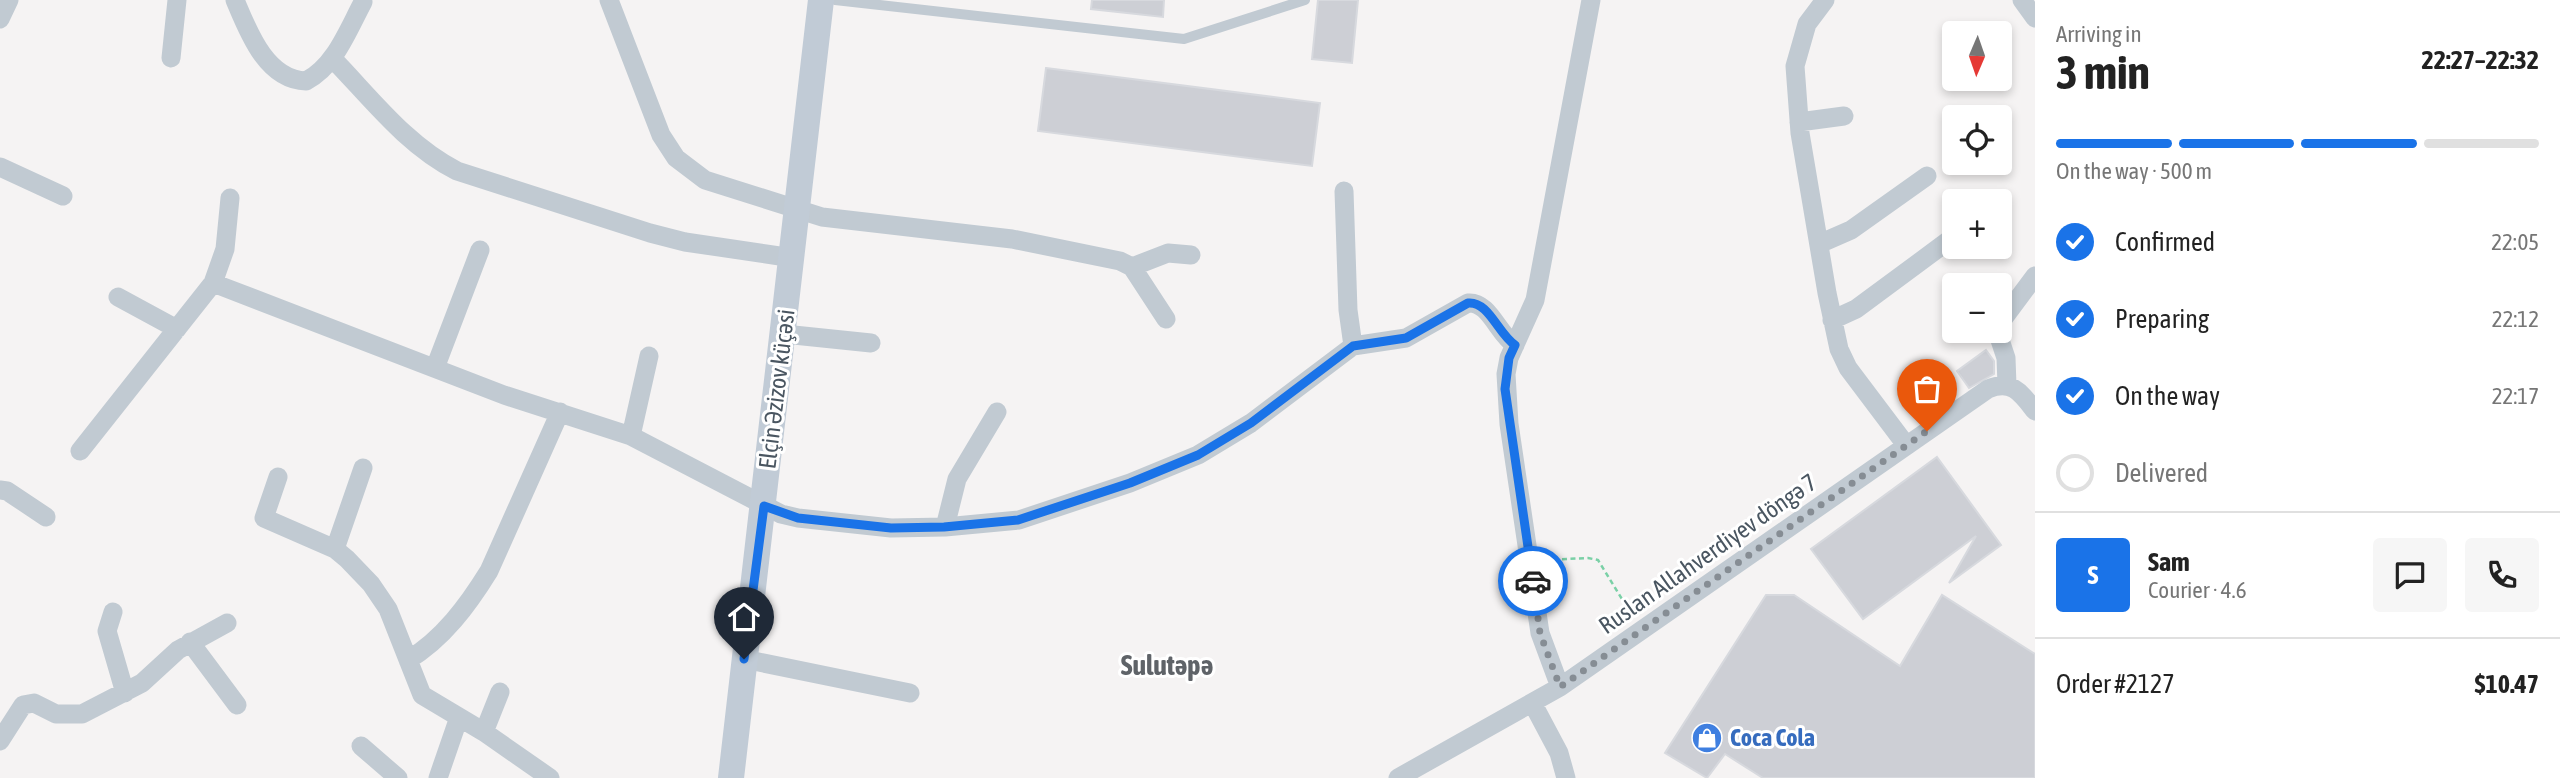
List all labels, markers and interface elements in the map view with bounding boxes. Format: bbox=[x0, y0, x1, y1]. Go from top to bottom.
north arrow bbox=[1942, 21, 2012, 91]
map controls bbox=[1942, 21, 2012, 343]
text: Arriving in bbox=[2056, 21, 2142, 47]
text: 22:27–22:32 bbox=[2422, 45, 2539, 75]
text: 3 min bbox=[2056, 46, 2150, 99]
button: locate bbox=[1942, 105, 2012, 175]
text: On the way · 500 m bbox=[2056, 158, 2212, 184]
button: + bbox=[1942, 189, 2012, 259]
icon: check bbox=[2056, 223, 2094, 261]
text: Confirmed bbox=[2115, 227, 2215, 257]
text: 22:05 bbox=[2491, 229, 2539, 255]
button: − bbox=[1942, 273, 2012, 343]
icon: check bbox=[2056, 300, 2094, 338]
text: Preparing bbox=[2115, 304, 2209, 334]
text: 22:12 bbox=[2492, 306, 2539, 332]
street label: Elçin Əzizov küçəsi bbox=[753, 307, 800, 470]
pin bbox=[1897, 359, 1957, 431]
icon: bag bbox=[1908, 370, 1946, 408]
icon: check bbox=[2056, 377, 2094, 415]
text: On the way bbox=[2115, 381, 2220, 411]
text: 22:17 bbox=[2492, 383, 2539, 409]
text: Delivered bbox=[2115, 458, 2208, 488]
street label: Ruslan Allahverdiyev döngə 7 bbox=[1594, 468, 1822, 639]
button: chat bbox=[2373, 538, 2447, 612]
button: phone bbox=[2465, 538, 2539, 612]
courier bbox=[1498, 546, 1568, 616]
text: Sam bbox=[2148, 547, 2190, 577]
text: S bbox=[2088, 560, 2098, 590]
icon: car bbox=[1514, 562, 1552, 600]
text: Courier · 4.6 bbox=[2148, 577, 2247, 603]
pin bbox=[714, 587, 774, 659]
icon: home bbox=[725, 598, 763, 636]
district label: Sulutəpə bbox=[1121, 649, 1213, 681]
text: Order #2127 bbox=[2056, 669, 2175, 699]
text: $10.47 bbox=[2475, 669, 2539, 699]
shop icon: Coca Cola bbox=[1690, 721, 1724, 755]
place label: Coca Cola bbox=[1730, 724, 1815, 751]

